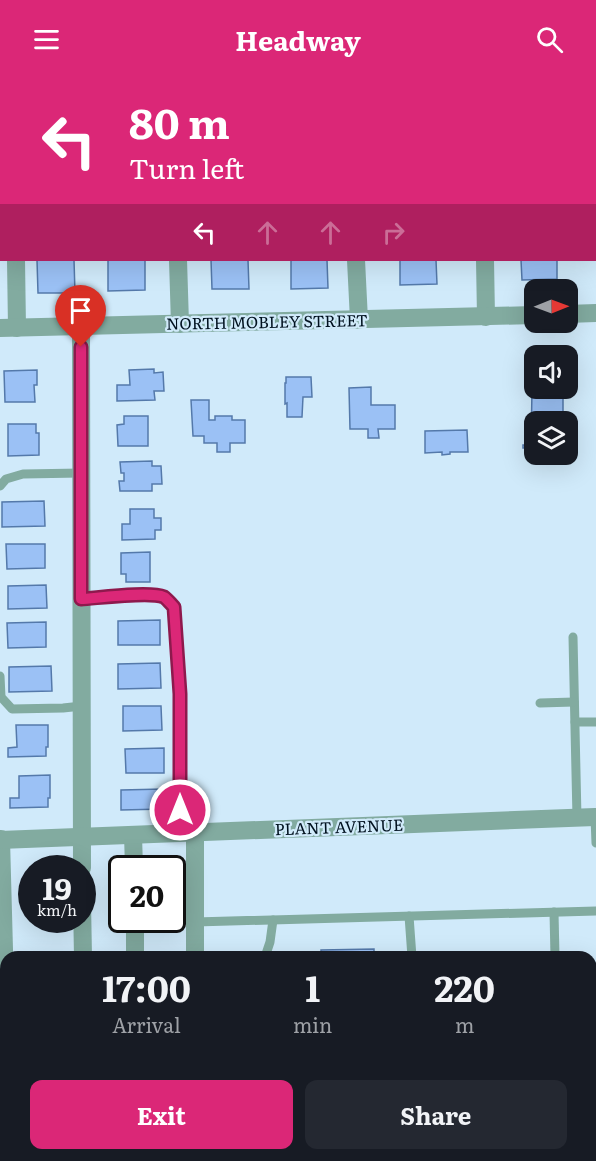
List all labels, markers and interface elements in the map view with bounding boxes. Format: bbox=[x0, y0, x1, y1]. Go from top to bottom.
text: Headway bbox=[235, 19, 361, 59]
icon: menu bbox=[30, 23, 63, 56]
icon: search bbox=[533, 23, 566, 56]
text: 80 m bbox=[129, 90, 230, 152]
icon: left bbox=[30, 102, 108, 180]
text: Turn left bbox=[129, 147, 244, 187]
icon: left bbox=[188, 216, 221, 249]
icon: ahead bbox=[251, 216, 284, 249]
icon: ahead bbox=[314, 216, 347, 249]
icon: right bbox=[377, 216, 410, 249]
north arrow bbox=[524, 279, 578, 333]
map controls bbox=[524, 279, 578, 465]
pin bbox=[55, 285, 106, 347]
icon: arrive bbox=[64, 294, 97, 327]
street label: NORTH MOBLEY STREET bbox=[166, 307, 368, 335]
button: sound bbox=[524, 345, 578, 399]
button: layers bbox=[524, 411, 578, 465]
position arrow bbox=[148, 778, 212, 842]
street label: PLANT AVENUE bbox=[274, 812, 404, 840]
speed limit sign: 20 bbox=[108, 855, 186, 933]
text: 19 bbox=[42, 865, 72, 909]
text: km/h bbox=[37, 898, 77, 921]
text: 17:00 bbox=[102, 960, 191, 1013]
text: 1 bbox=[305, 960, 320, 1013]
text: 220 bbox=[434, 960, 495, 1013]
text: Arrival bbox=[112, 1009, 181, 1039]
text: min bbox=[293, 1009, 332, 1039]
text: m bbox=[455, 1009, 474, 1039]
button: Exit bbox=[30, 1080, 293, 1149]
button: Share bbox=[305, 1080, 567, 1149]

